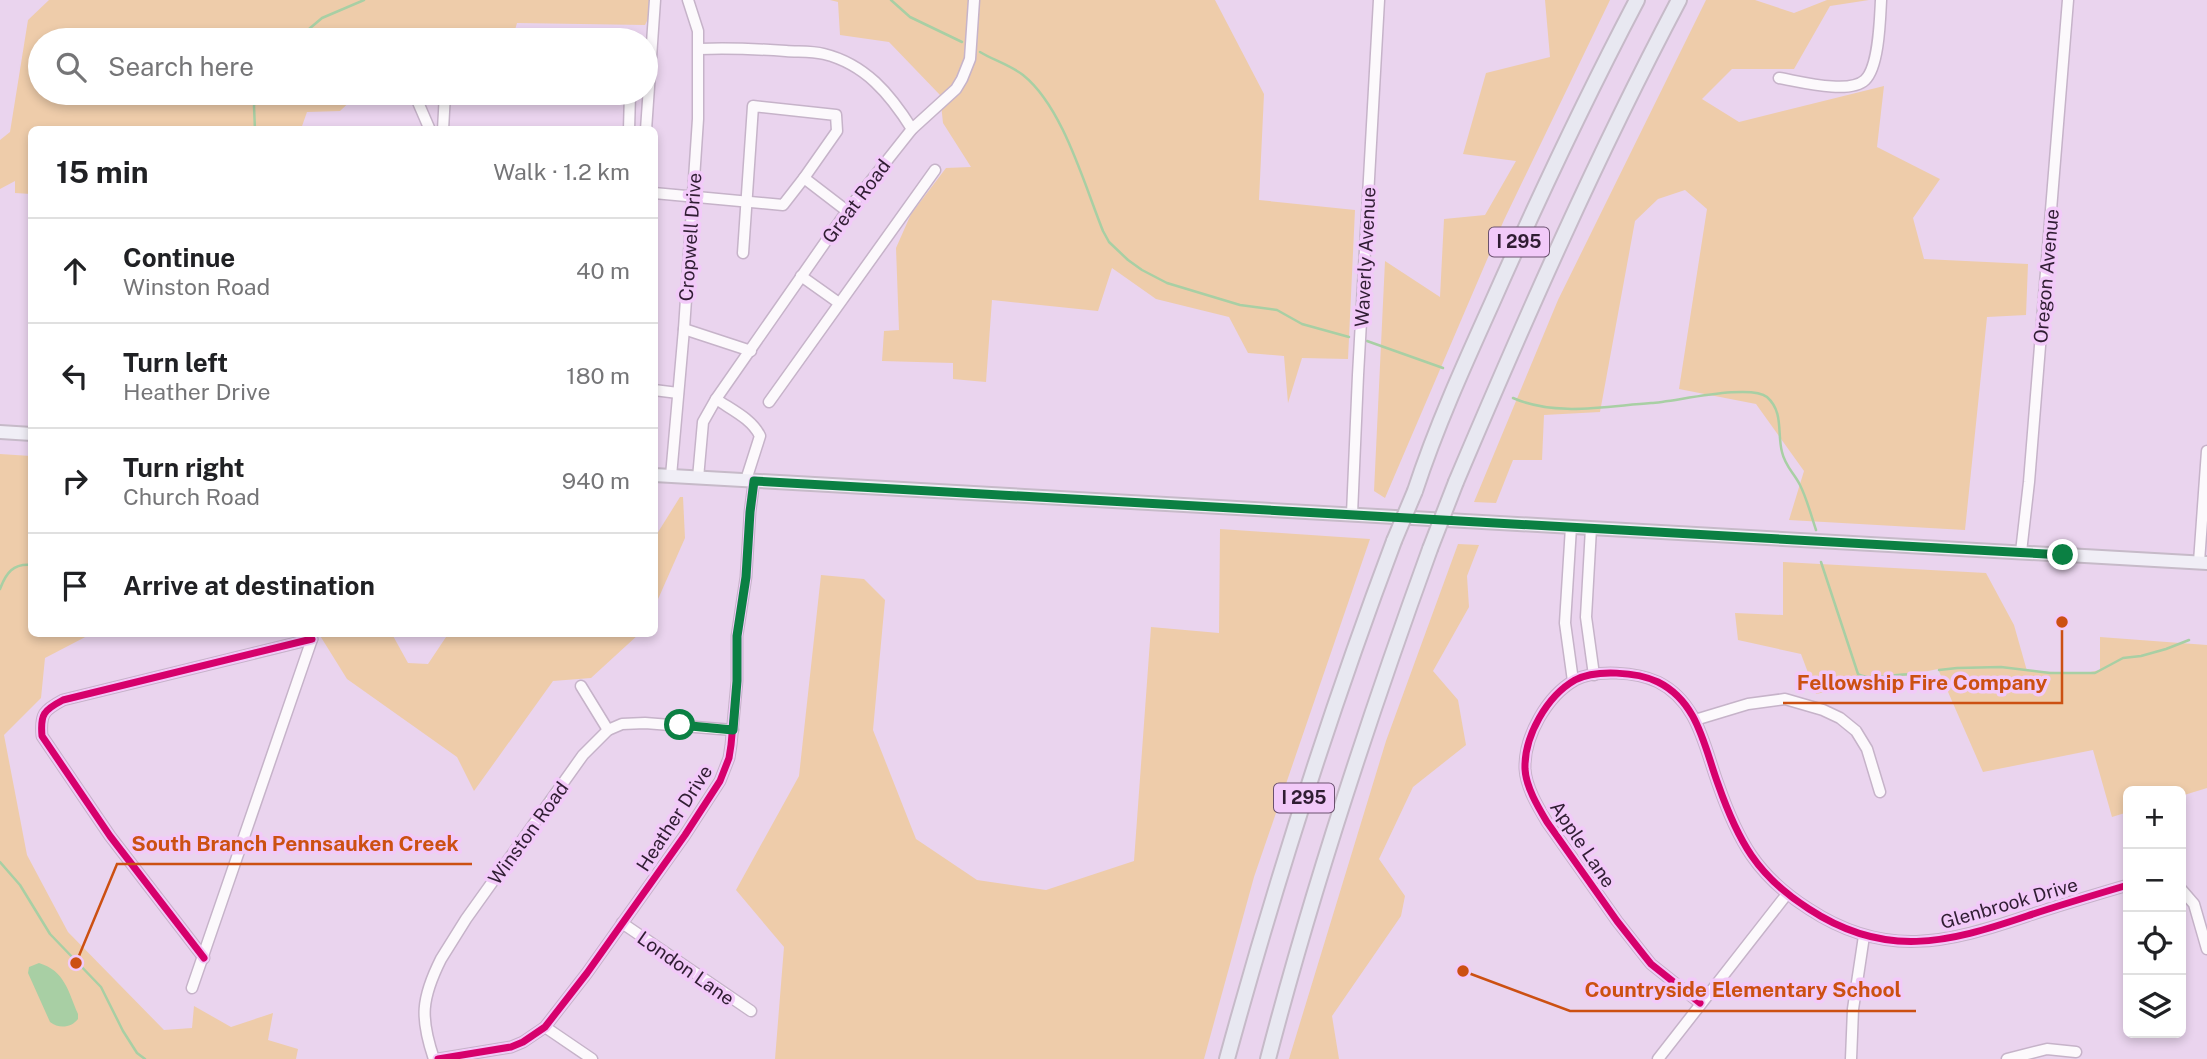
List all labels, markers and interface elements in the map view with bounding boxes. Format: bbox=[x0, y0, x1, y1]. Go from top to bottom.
search box bbox=[28, 28, 658, 105]
icon: search bbox=[52, 48, 90, 86]
text: Search here bbox=[108, 51, 254, 82]
text: 15 min bbox=[56, 154, 149, 190]
street label: Great Road bbox=[817, 155, 895, 247]
text: Walk · 1.2 km bbox=[493, 158, 630, 185]
street label: Cropwell Drive bbox=[675, 172, 705, 302]
street label: Waverly Avenue bbox=[1350, 186, 1380, 328]
street label: Oregon Avenue bbox=[2029, 208, 2063, 344]
road number: I 295 bbox=[1489, 228, 1549, 256]
text: Continue bbox=[123, 242, 235, 273]
icon: ahead bbox=[56, 252, 94, 290]
text: 40 m bbox=[576, 257, 630, 284]
text: Winston Road bbox=[123, 273, 270, 300]
text: Turn left bbox=[123, 347, 228, 378]
icon: left bbox=[56, 357, 94, 395]
text: 180 m bbox=[566, 362, 630, 389]
text: Heather Drive bbox=[123, 378, 270, 405]
text: Turn right bbox=[123, 452, 245, 483]
icon: right bbox=[56, 462, 94, 500]
text: 940 m bbox=[562, 467, 630, 494]
text: Church Road bbox=[123, 483, 260, 510]
route end bbox=[2047, 539, 2078, 570]
icon: arrive bbox=[56, 567, 94, 605]
text: Arrive at destination bbox=[123, 570, 375, 601]
callout: Fellowship Fire Company bbox=[1783, 661, 2062, 703]
text: Fellowship Fire Company bbox=[1797, 670, 2047, 695]
route start bbox=[664, 709, 695, 740]
street label: Heather Drive bbox=[632, 761, 716, 875]
street label: Winston Road bbox=[483, 777, 573, 889]
road number: I 295 bbox=[1274, 784, 1334, 812]
map controls bbox=[2123, 786, 2186, 1038]
button: + bbox=[2123, 786, 2186, 849]
street label: Apple Lane bbox=[1546, 797, 1620, 891]
callout: South Branch Pennsauken Creek bbox=[117, 822, 472, 864]
text: South Branch Pennsauken Creek bbox=[131, 831, 459, 856]
button: − bbox=[2123, 849, 2186, 912]
street label: Glenbrook Drive bbox=[1938, 873, 2080, 933]
button: locate bbox=[2123, 912, 2186, 975]
street label: London Lane bbox=[633, 927, 739, 1009]
callout: Countryside Elementary School bbox=[1570, 969, 1916, 1011]
button: layers bbox=[2123, 975, 2186, 1038]
text: Countryside Elementary School bbox=[1585, 977, 1902, 1002]

